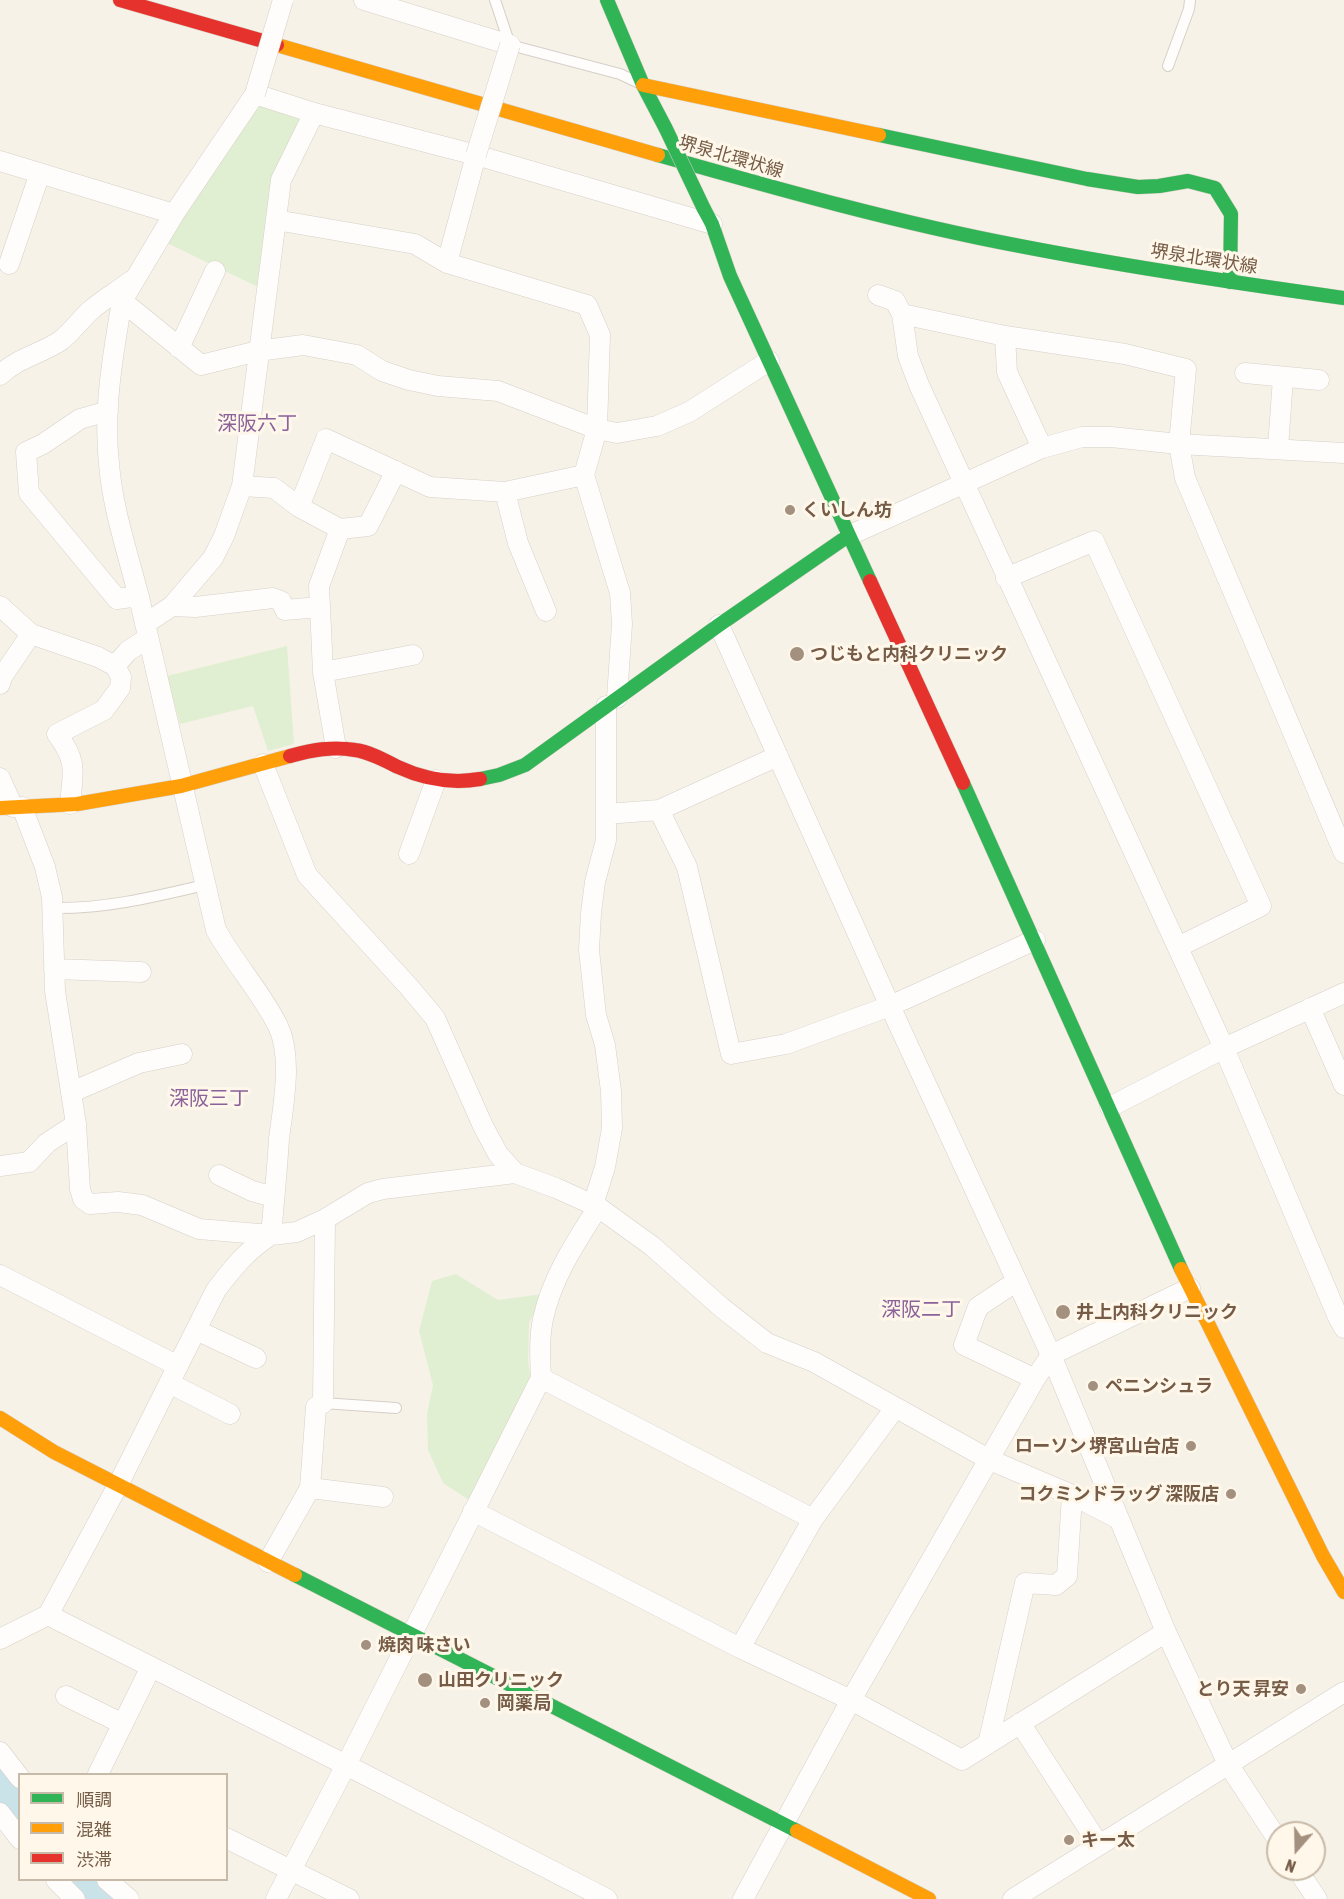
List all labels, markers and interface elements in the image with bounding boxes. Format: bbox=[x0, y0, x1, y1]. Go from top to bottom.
street label: 堺泉北環状線 bbox=[676, 132, 786, 182]
street label: 堺泉北環状線 bbox=[1149, 240, 1259, 278]
district label: 深阪六丁 bbox=[217, 412, 297, 436]
place label: くいしん坊 bbox=[802, 499, 892, 521]
marker: くいしん坊 bbox=[783, 503, 797, 517]
place label: つじもと内科クリニック bbox=[810, 643, 1008, 665]
marker: つじもと内科クリニック bbox=[788, 645, 806, 663]
district label: 深阪三丁 bbox=[169, 1087, 249, 1111]
district label: 深阪二丁 bbox=[881, 1298, 961, 1322]
place label: 井上内科クリニック bbox=[1076, 1301, 1238, 1323]
marker: 井上内科クリニック bbox=[1054, 1303, 1072, 1321]
place label: ペニンシュラ bbox=[1105, 1375, 1213, 1397]
marker: ペニンシュラ bbox=[1086, 1379, 1100, 1393]
place label: ローソン 堺宮山台店 bbox=[1015, 1435, 1179, 1457]
marker: ローソン 堺宮山台店 bbox=[1184, 1439, 1198, 1453]
place label: コクミンドラッグ 深阪店 bbox=[1019, 1483, 1219, 1505]
marker: コクミンドラッグ 深阪店 bbox=[1224, 1487, 1238, 1501]
place label: 焼肉 味さい bbox=[378, 1634, 470, 1656]
marker: 焼肉 味さい bbox=[359, 1638, 373, 1652]
place label: 山田クリニック bbox=[438, 1669, 564, 1691]
marker: 山田クリニック bbox=[416, 1671, 434, 1689]
place label: とり天 昇安 bbox=[1197, 1678, 1289, 1700]
marker: とり天 昇安 bbox=[1294, 1682, 1308, 1696]
place label: 岡薬局 bbox=[497, 1692, 551, 1714]
marker: 岡薬局 bbox=[478, 1696, 492, 1710]
legend bbox=[18, 1773, 228, 1881]
text: 順調 bbox=[76, 1789, 112, 1810]
text: 混雑 bbox=[76, 1819, 112, 1840]
north arrow bbox=[1266, 1821, 1326, 1881]
place label: キー太 bbox=[1081, 1829, 1135, 1851]
marker: キー太 bbox=[1062, 1833, 1076, 1847]
text: 渋滞 bbox=[76, 1849, 112, 1870]
text: N bbox=[1283, 1856, 1298, 1876]

